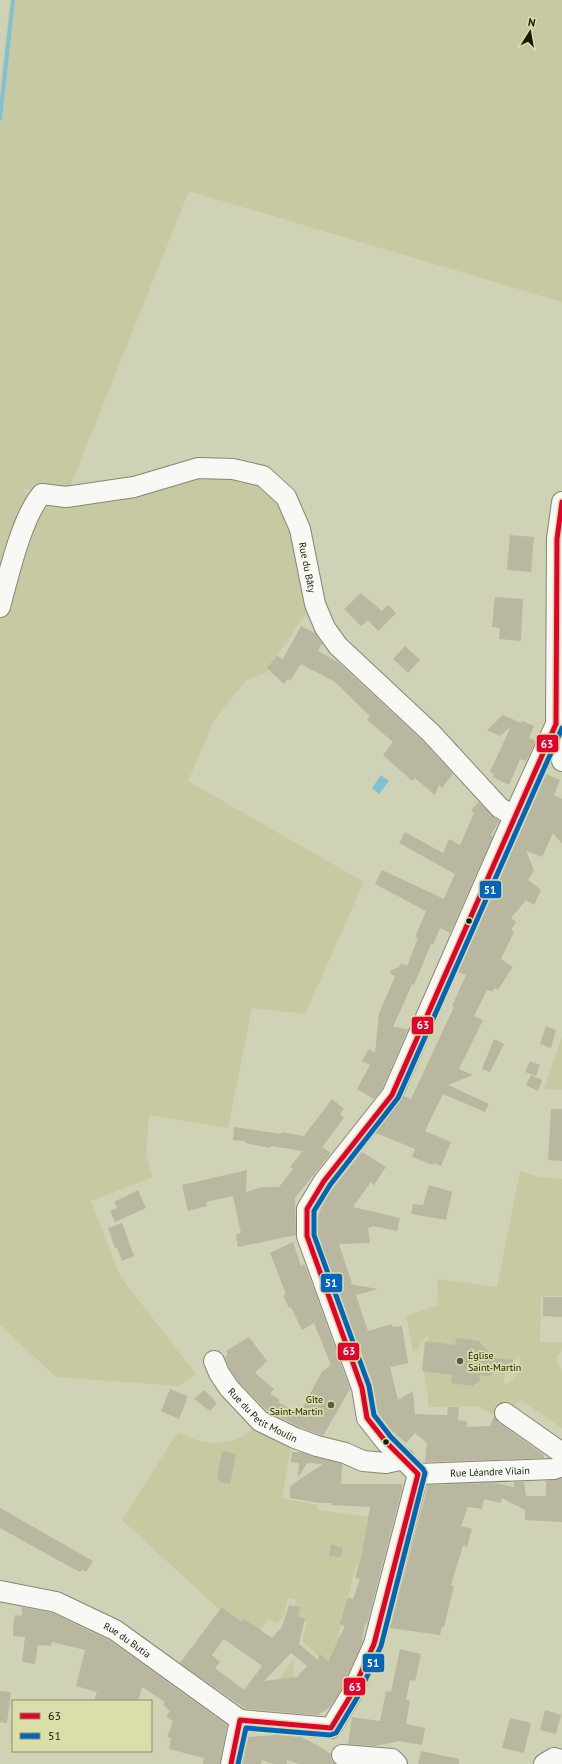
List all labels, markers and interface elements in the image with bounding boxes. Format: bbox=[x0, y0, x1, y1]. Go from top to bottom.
north arrow bbox=[510, 12, 550, 52]
text: N bbox=[527, 15, 537, 30]
street label: Rue du Bâty bbox=[296, 541, 319, 594]
line badge: 63 bbox=[536, 734, 559, 753]
text: 63 bbox=[541, 737, 553, 751]
line badge: 51 bbox=[479, 880, 502, 899]
text: 51 bbox=[484, 883, 496, 897]
unlabelled marker bbox=[464, 916, 474, 926]
line badge: 63 bbox=[411, 1016, 434, 1035]
text: 63 bbox=[417, 1018, 429, 1032]
line badge: 51 bbox=[320, 1273, 343, 1293]
text: 51 bbox=[325, 1276, 337, 1290]
line badge: 63 bbox=[337, 1342, 360, 1361]
text: 63 bbox=[343, 1344, 355, 1358]
place label: Église Saint-Martin bbox=[468, 1349, 521, 1374]
marker: Église Saint-Martin bbox=[455, 1356, 465, 1366]
street label: Rue du Petit Moulin bbox=[225, 1385, 300, 1445]
place label: Gîte Saint-Martin bbox=[270, 1393, 323, 1418]
marker: Gîte Saint-Martin bbox=[326, 1400, 336, 1410]
unlabelled marker bbox=[381, 1437, 391, 1447]
street label: Rue Léandre Vilain bbox=[450, 1464, 530, 1480]
street label: Rue du Butia bbox=[101, 1620, 153, 1661]
line badge: 51 bbox=[362, 1653, 385, 1673]
text: 51 bbox=[367, 1656, 379, 1670]
line badge: 63 bbox=[343, 1677, 366, 1696]
text: 63 bbox=[349, 1680, 361, 1694]
legend bbox=[12, 1700, 152, 1752]
text: 63 bbox=[48, 1708, 61, 1723]
text: 51 bbox=[48, 1728, 61, 1743]

